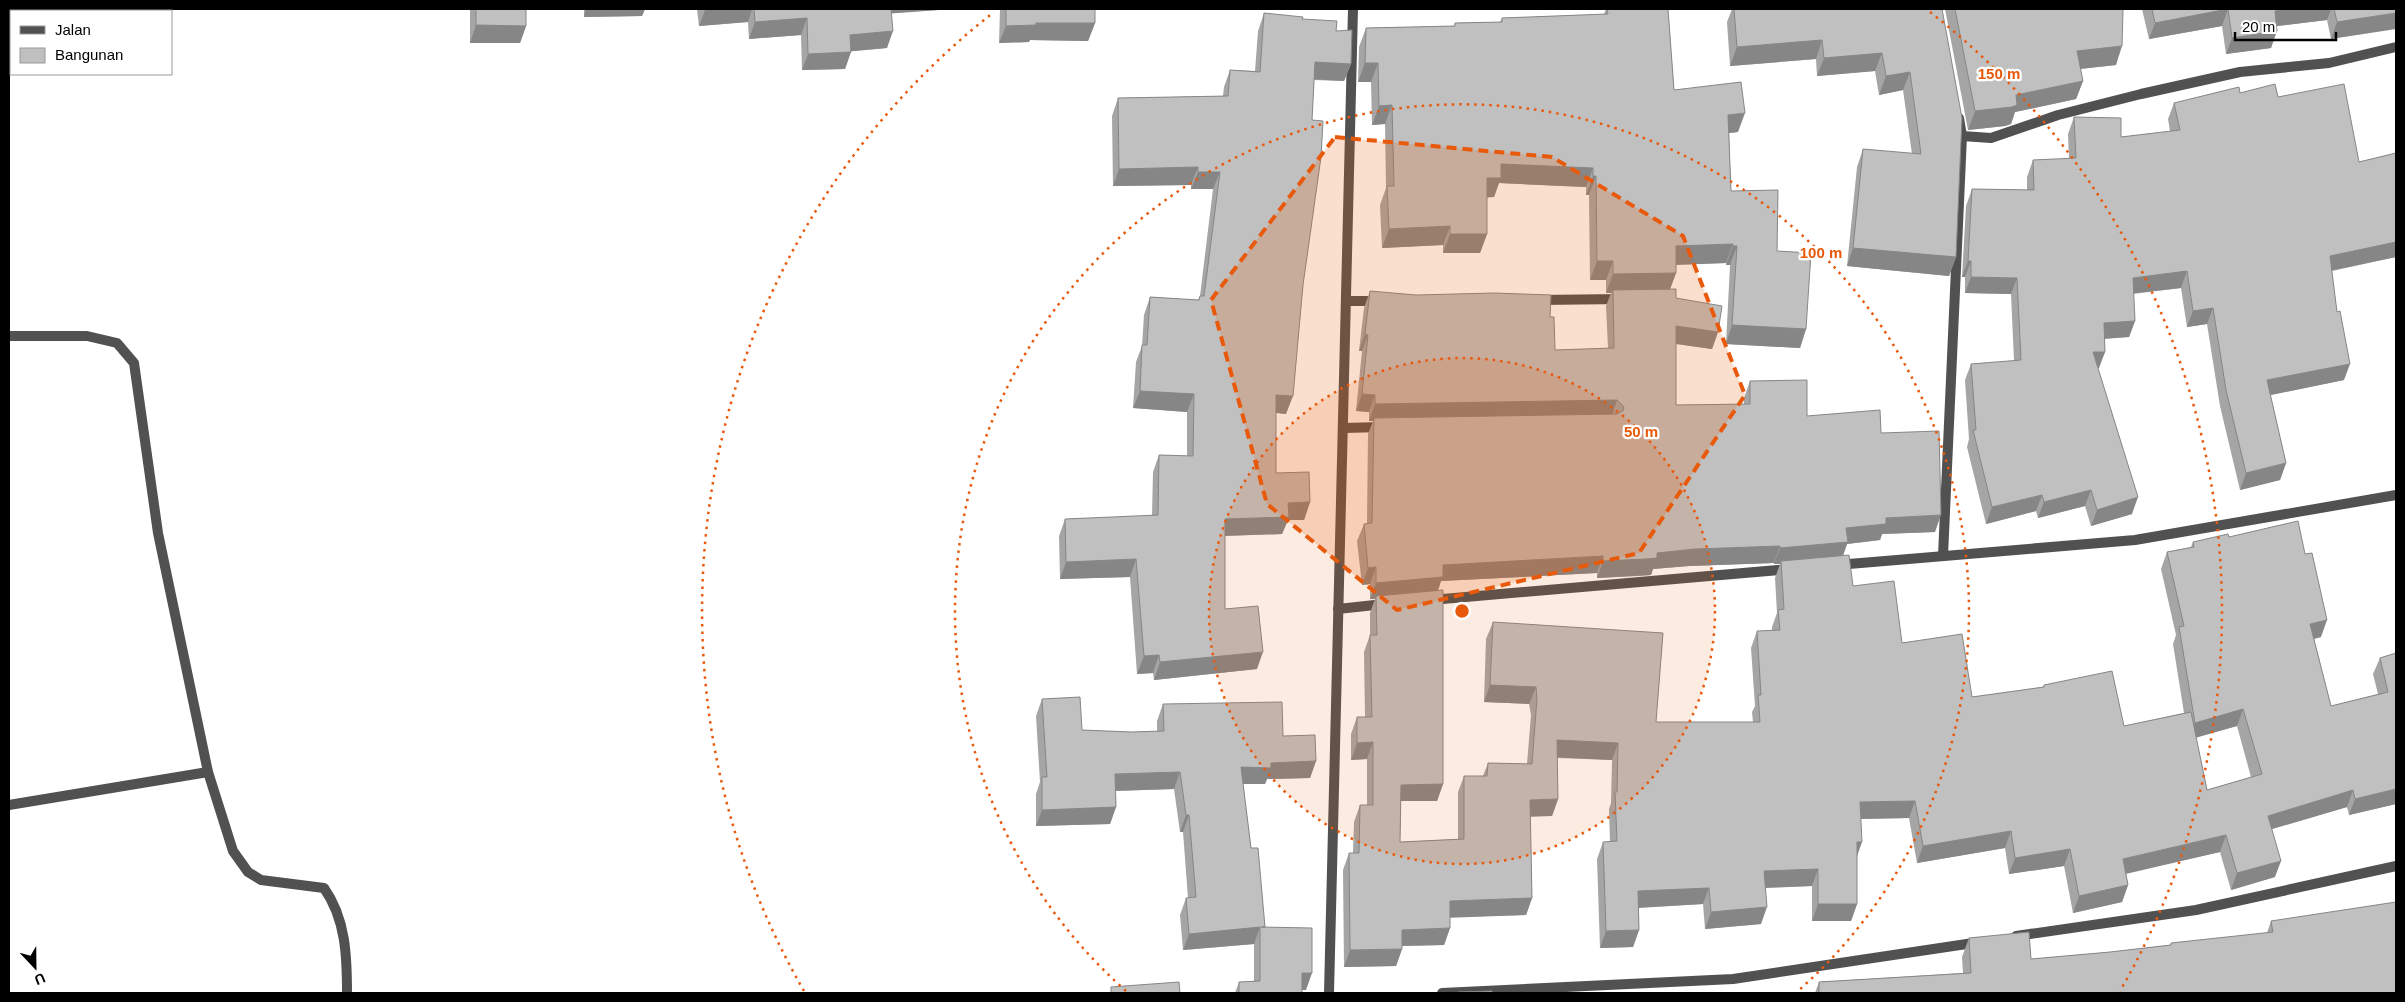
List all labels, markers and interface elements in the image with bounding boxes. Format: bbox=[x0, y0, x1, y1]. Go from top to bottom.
legend bbox=[10, 10, 172, 75]
scale bar bbox=[2235, 10, 2336, 42]
text: 20 m bbox=[2242, 18, 2275, 35]
text: Jalan bbox=[55, 21, 91, 38]
text: Bangunan bbox=[55, 46, 123, 63]
text: 150 m bbox=[1978, 65, 2020, 82]
text: 100 m bbox=[1800, 244, 1842, 261]
text: 50 m bbox=[1624, 423, 1658, 440]
centre of rings bbox=[1453, 602, 1471, 620]
north arrow bbox=[10, 942, 60, 992]
text: U bbox=[32, 970, 48, 988]

